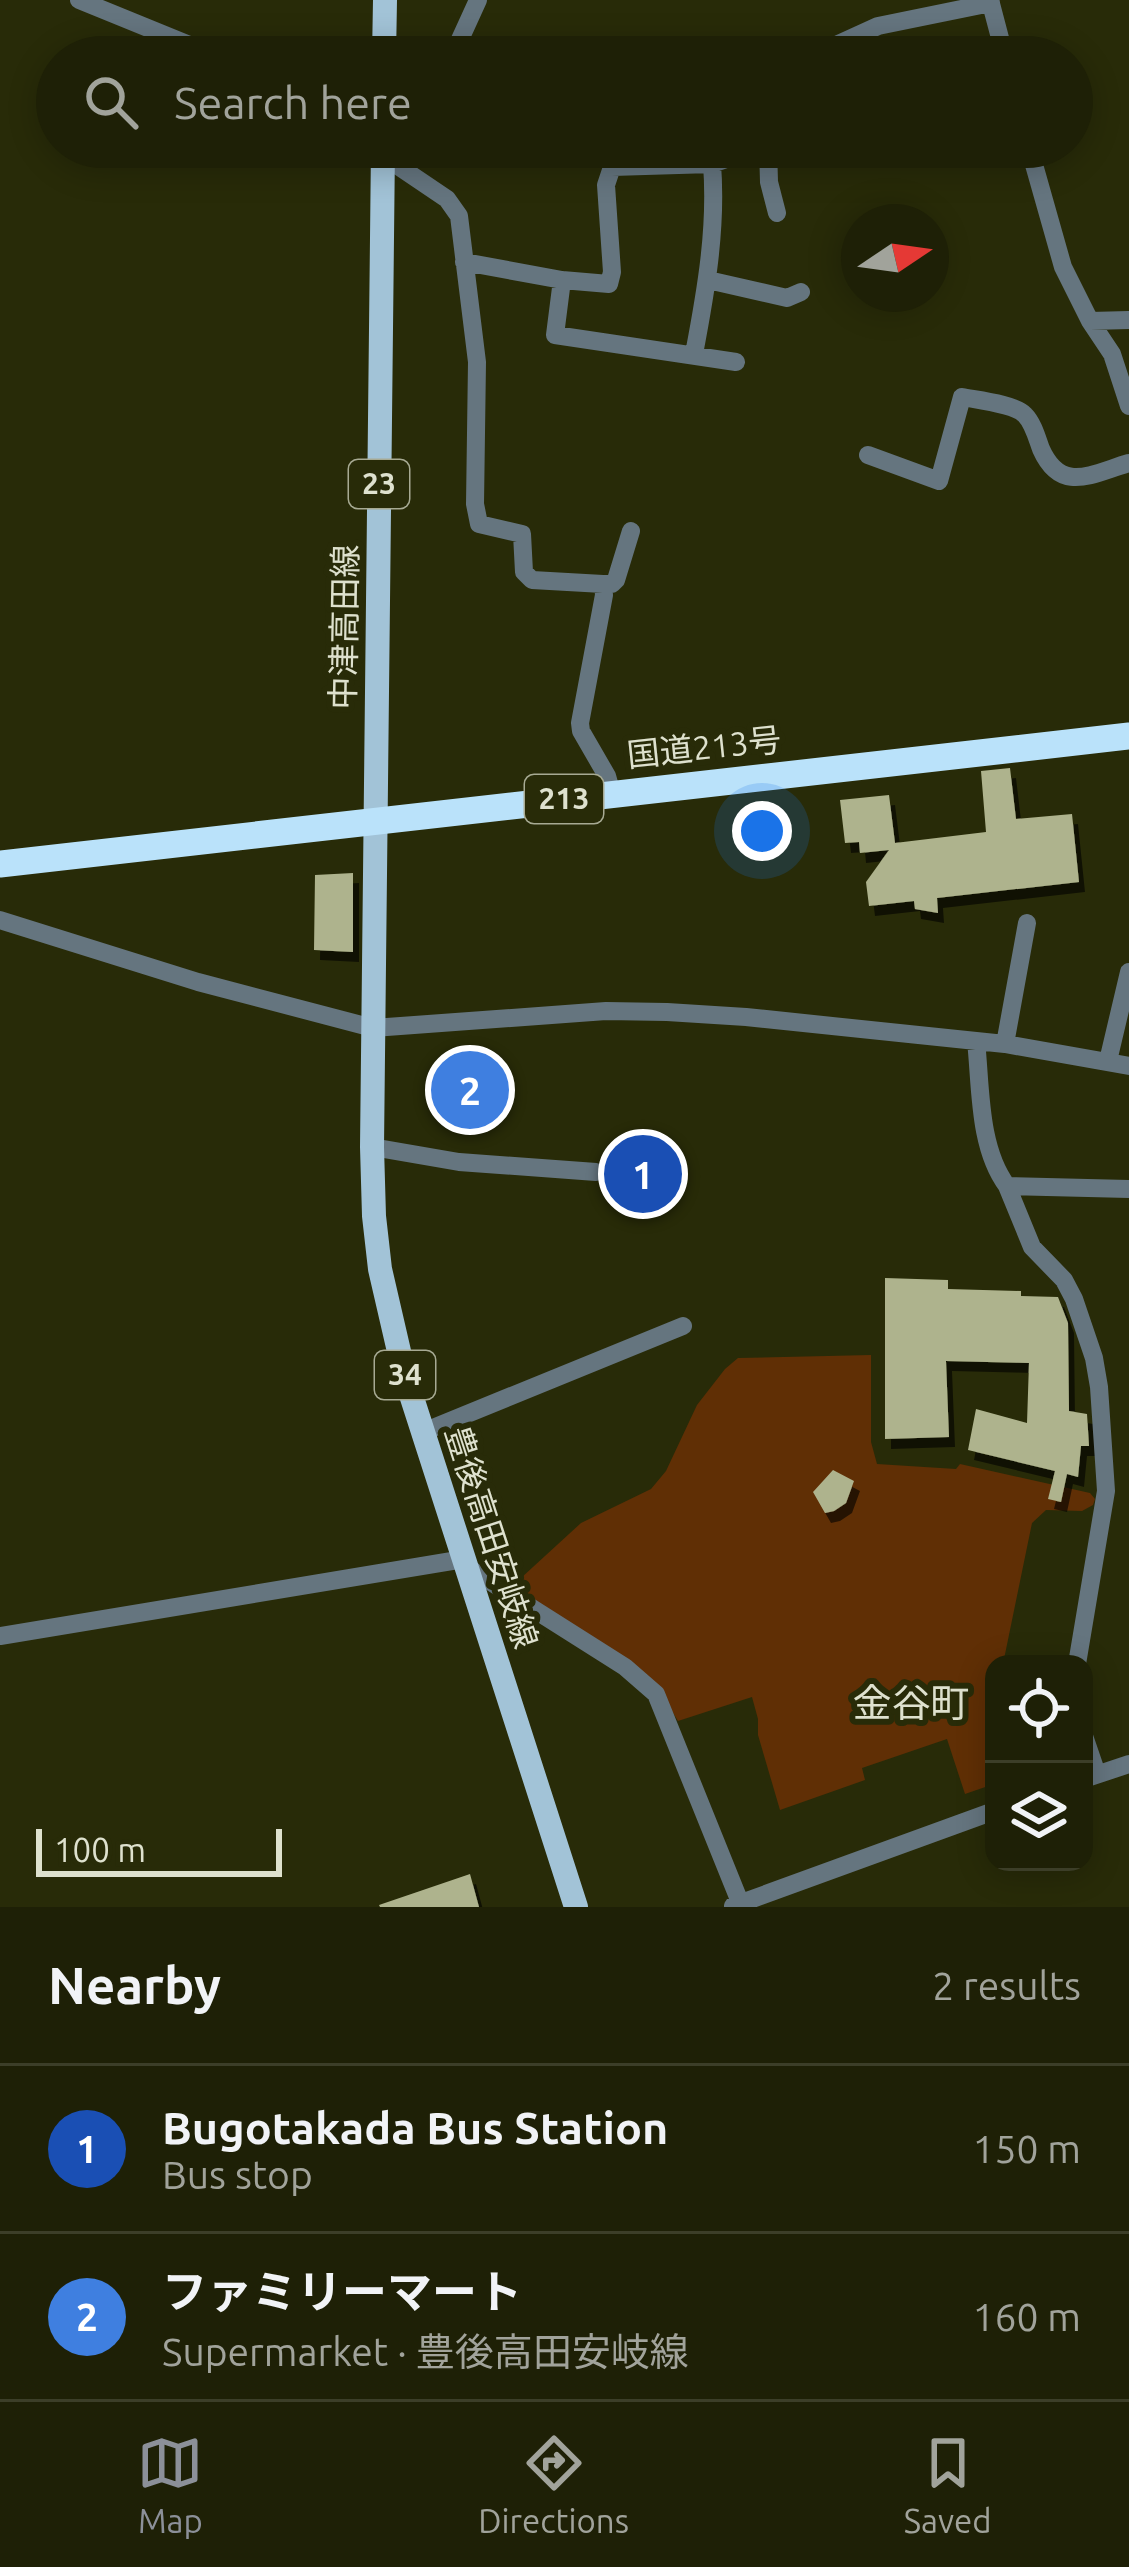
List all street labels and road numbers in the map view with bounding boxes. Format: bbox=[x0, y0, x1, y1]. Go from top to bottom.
road number: 23 bbox=[349, 460, 409, 508]
street label: 中津高田線 bbox=[324, 544, 363, 710]
street label: 国道213号 bbox=[625, 720, 783, 773]
road number: 213 bbox=[525, 775, 603, 823]
road number: 34 bbox=[375, 1351, 435, 1399]
street label: 豊後高田安岐線 bbox=[439, 1421, 546, 1652]

